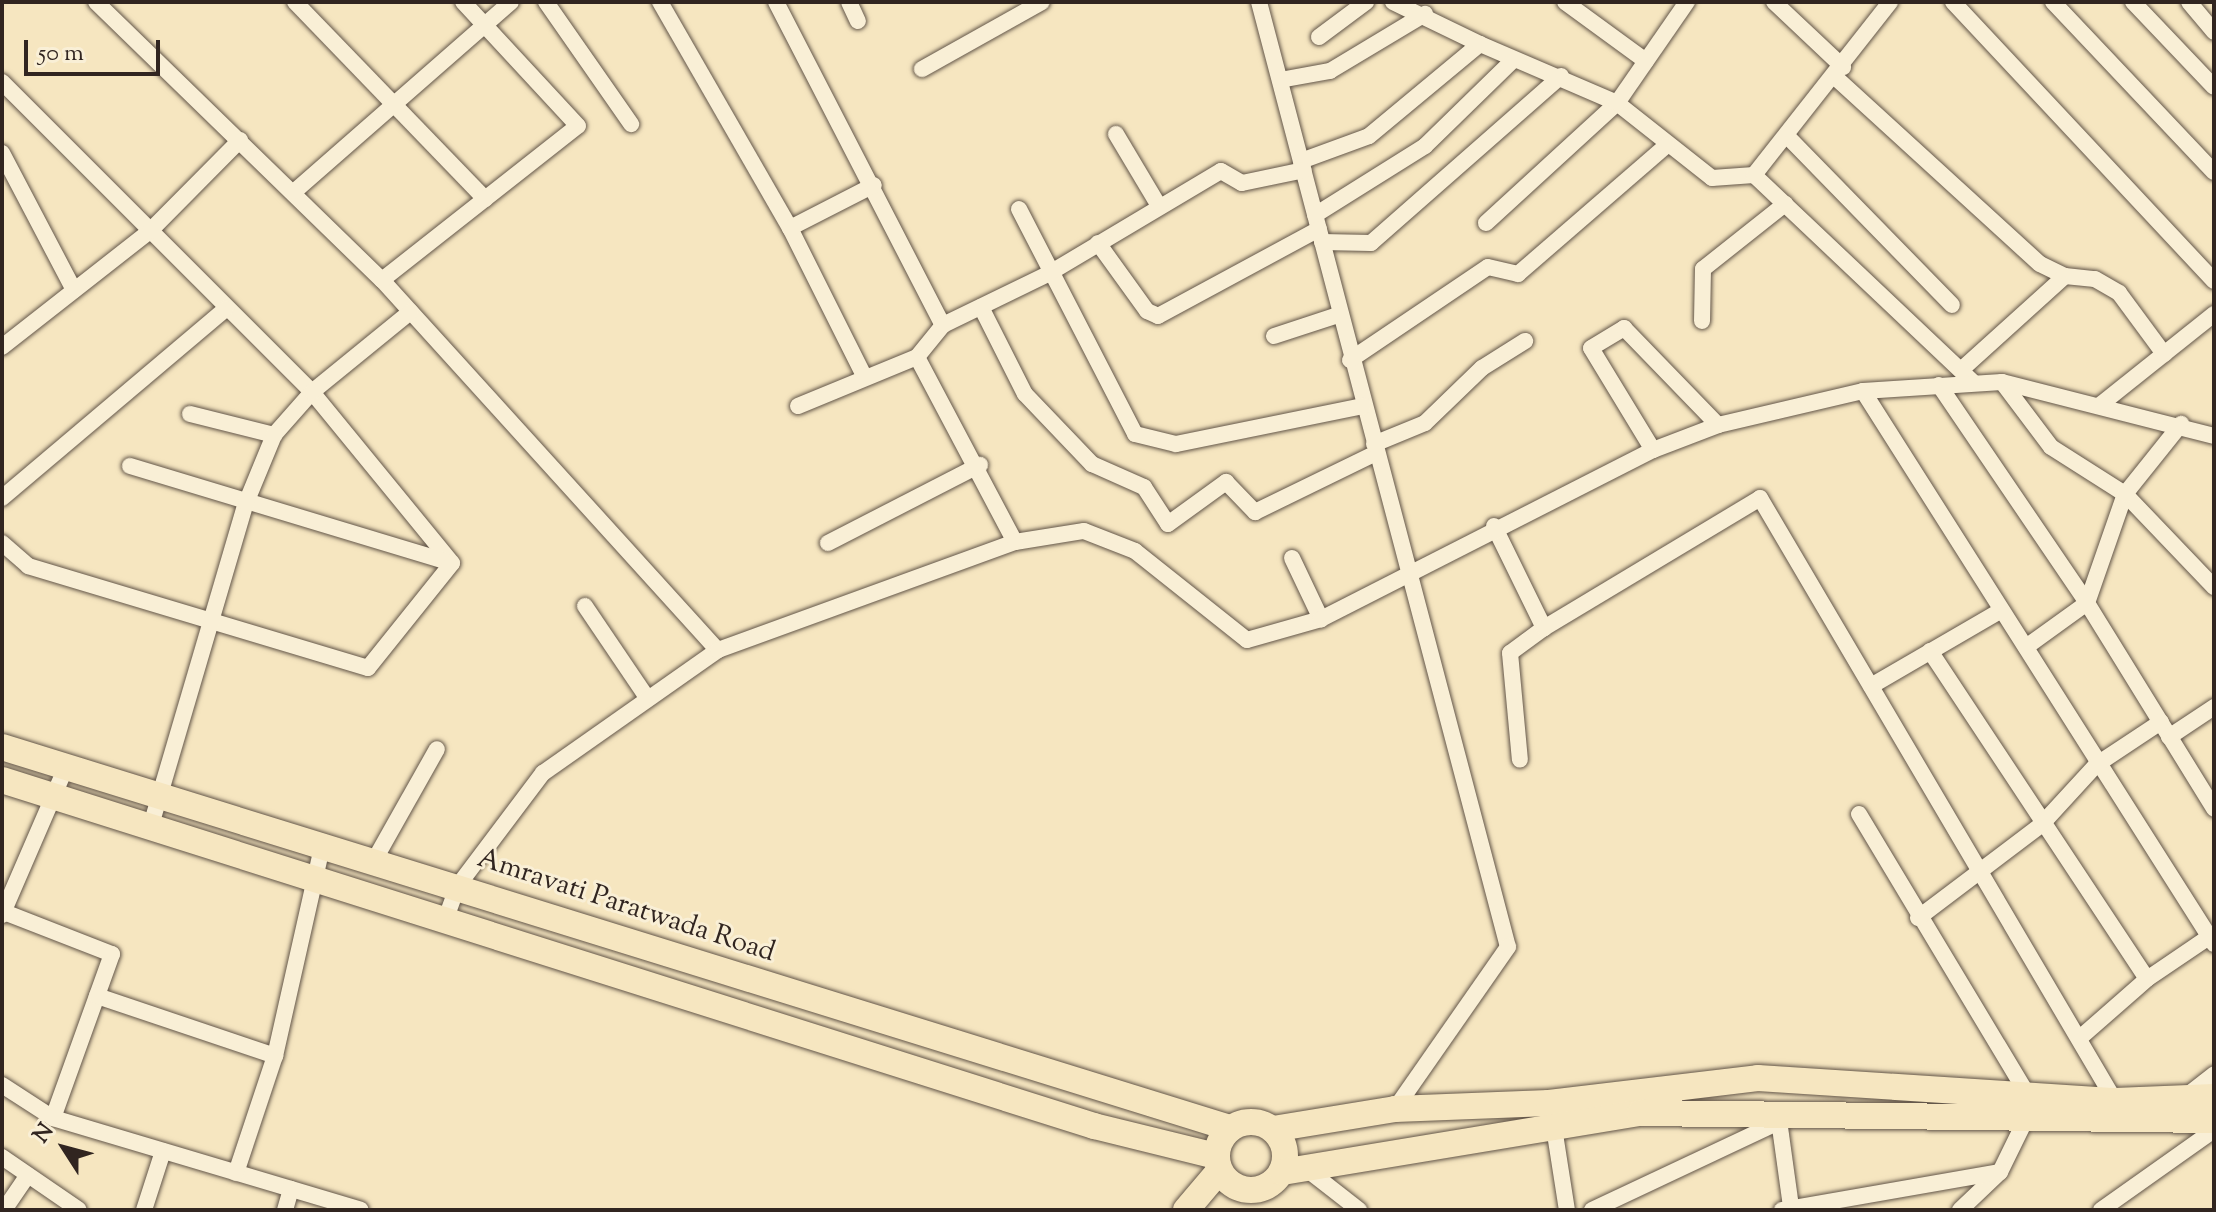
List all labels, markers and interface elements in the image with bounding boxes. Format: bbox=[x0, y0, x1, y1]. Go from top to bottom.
scale bar bbox=[28, 24, 164, 74]
text: 50 m bbox=[38, 37, 84, 71]
street label: Amravati Paratwada Road bbox=[473, 842, 779, 970]
north arrow bbox=[24, 1108, 104, 1188]
text: N bbox=[26, 1117, 63, 1150]

